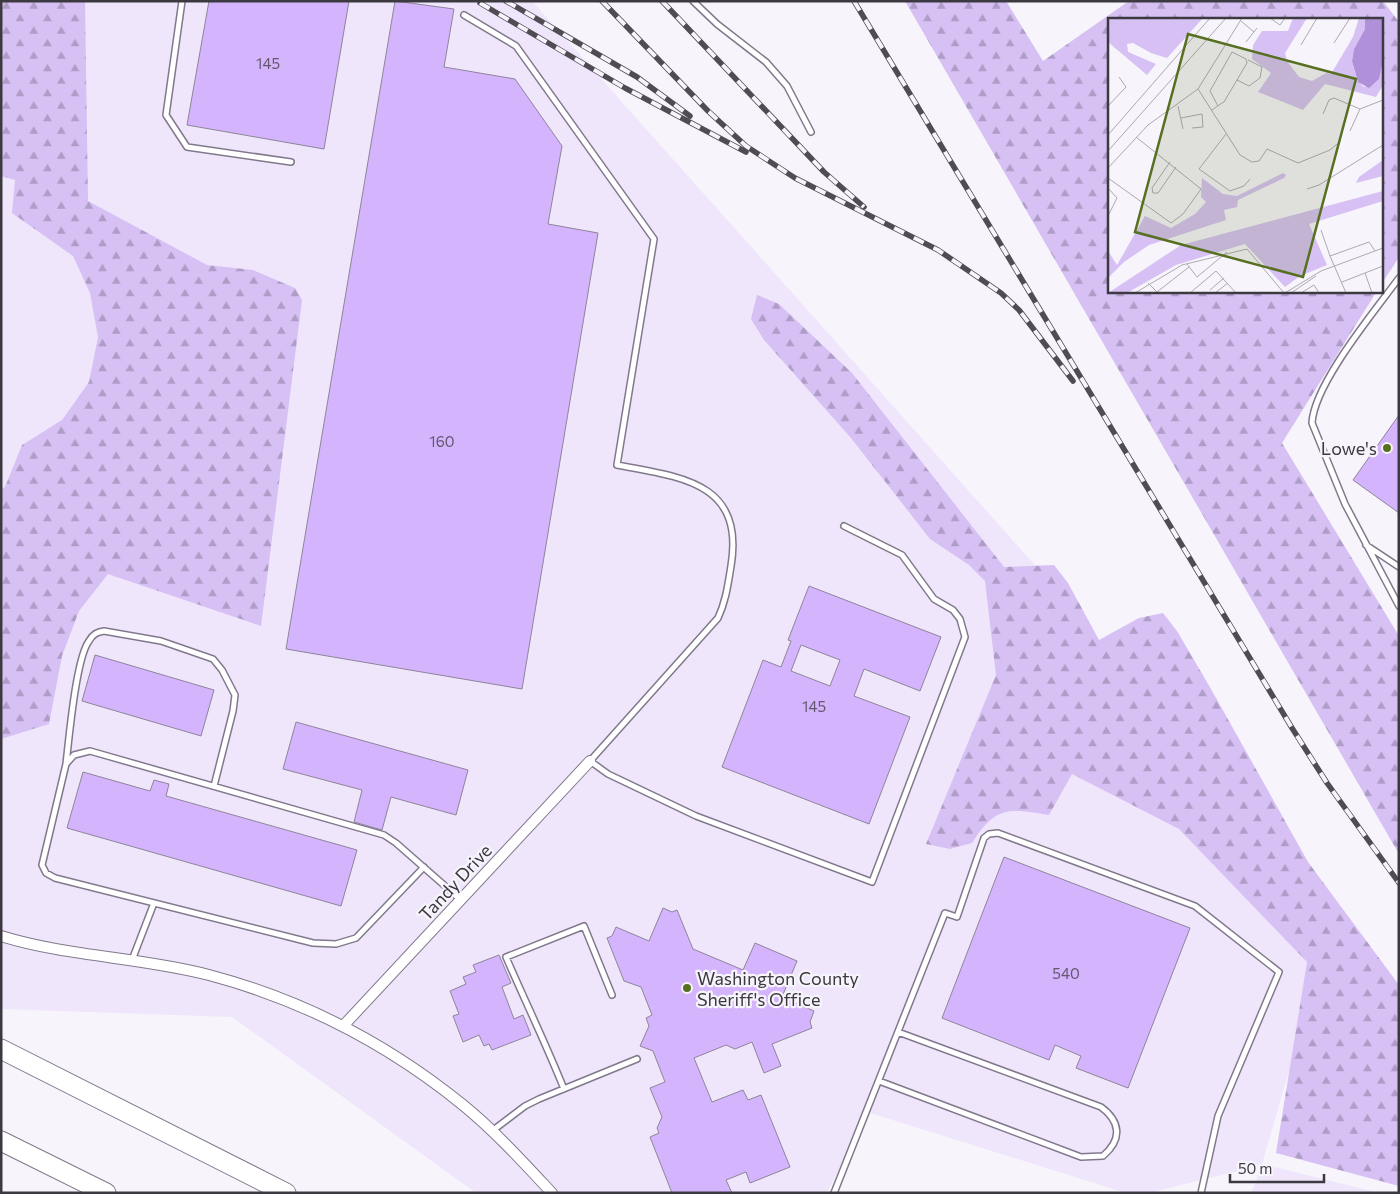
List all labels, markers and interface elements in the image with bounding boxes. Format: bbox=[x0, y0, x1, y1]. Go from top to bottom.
inset map bbox=[1108, 18, 1382, 292]
house number: 145 bbox=[256, 54, 280, 72]
house number: 160 bbox=[429, 432, 455, 450]
place label: Lowe's bbox=[1321, 437, 1377, 459]
marker: Lowe's bbox=[1381, 442, 1393, 454]
house number: 145 bbox=[802, 697, 826, 715]
street label: Tandy Drive bbox=[414, 839, 496, 925]
house number: 540 bbox=[1052, 964, 1080, 982]
place label: Washington County Sheriff's Office bbox=[697, 967, 859, 1010]
marker: Washington County Sheriff's Office bbox=[681, 982, 693, 994]
scale bar bbox=[1230, 1152, 1324, 1184]
text: 50 m bbox=[1238, 1159, 1272, 1177]

